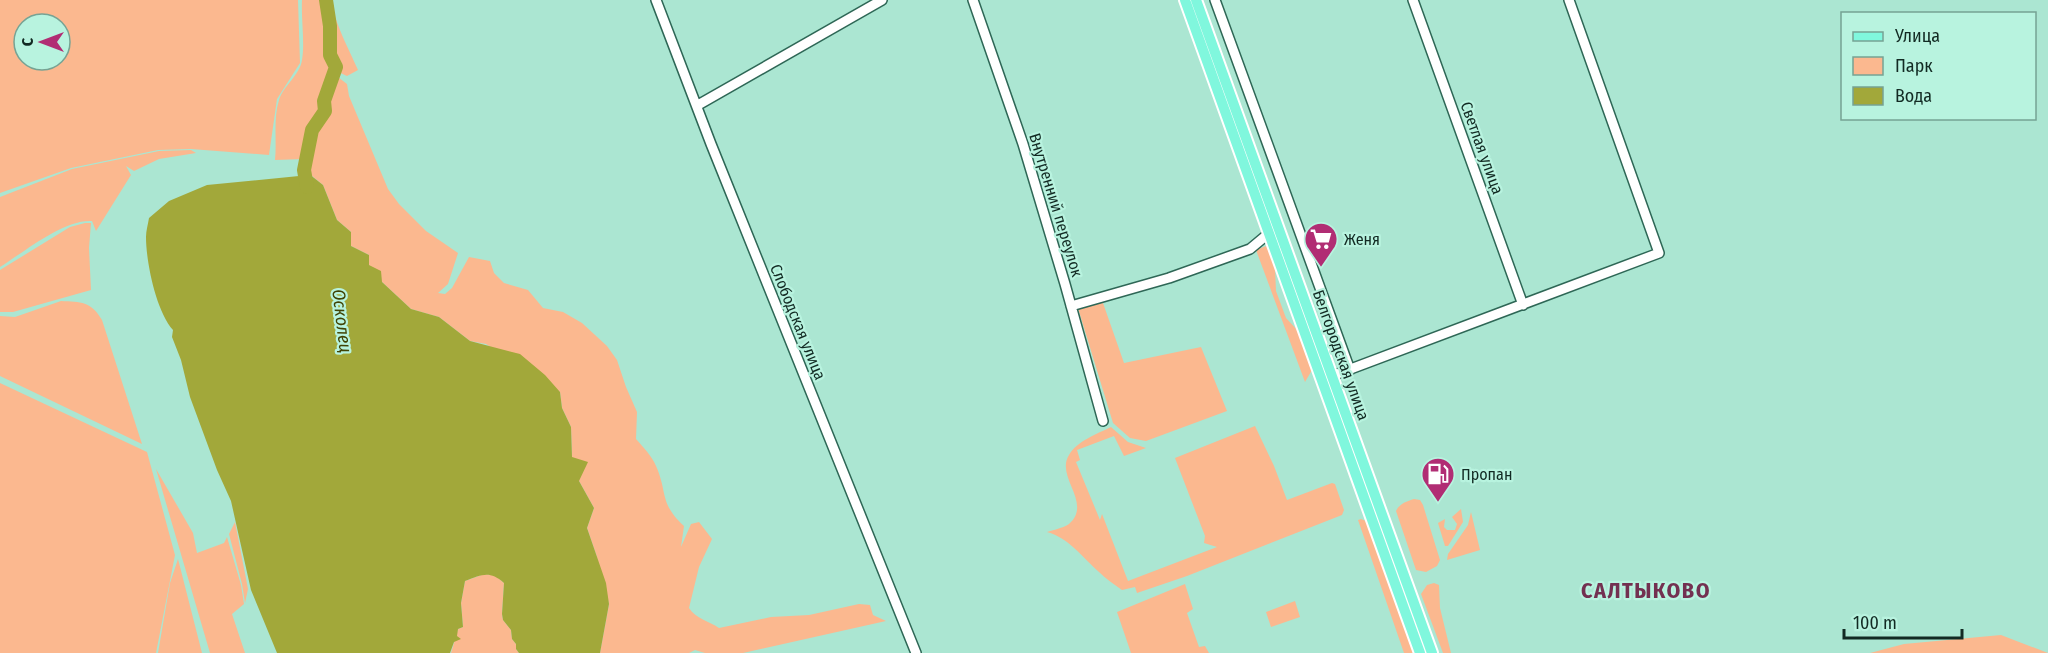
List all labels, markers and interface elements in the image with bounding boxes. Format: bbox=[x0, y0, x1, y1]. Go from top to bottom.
north arrow bbox=[12, 12, 72, 72]
legend bbox=[1841, 12, 2036, 120]
text: Улица bbox=[1894, 25, 1940, 47]
text: С bbox=[18, 37, 37, 46]
text: Парк bbox=[1895, 55, 1933, 77]
text: Вода bbox=[1895, 85, 1932, 107]
street label: Светлая улица bbox=[1456, 99, 1508, 197]
street label: Внутренний переулок bbox=[1025, 131, 1087, 280]
supermarket icon: Женя bbox=[1303, 221, 1339, 268]
place label: Женя bbox=[1344, 230, 1380, 249]
street label: Слободская улица bbox=[766, 261, 830, 383]
street label: Белгородская улица bbox=[1309, 287, 1373, 423]
water label: Осколец bbox=[327, 288, 357, 354]
fuel station icon: Пропан bbox=[1420, 456, 1456, 503]
place label: Пропан bbox=[1461, 465, 1512, 484]
district label: САЛТЫКОВО bbox=[1581, 577, 1711, 604]
scale bar bbox=[1844, 602, 1962, 640]
text: 100 m bbox=[1853, 612, 1897, 634]

